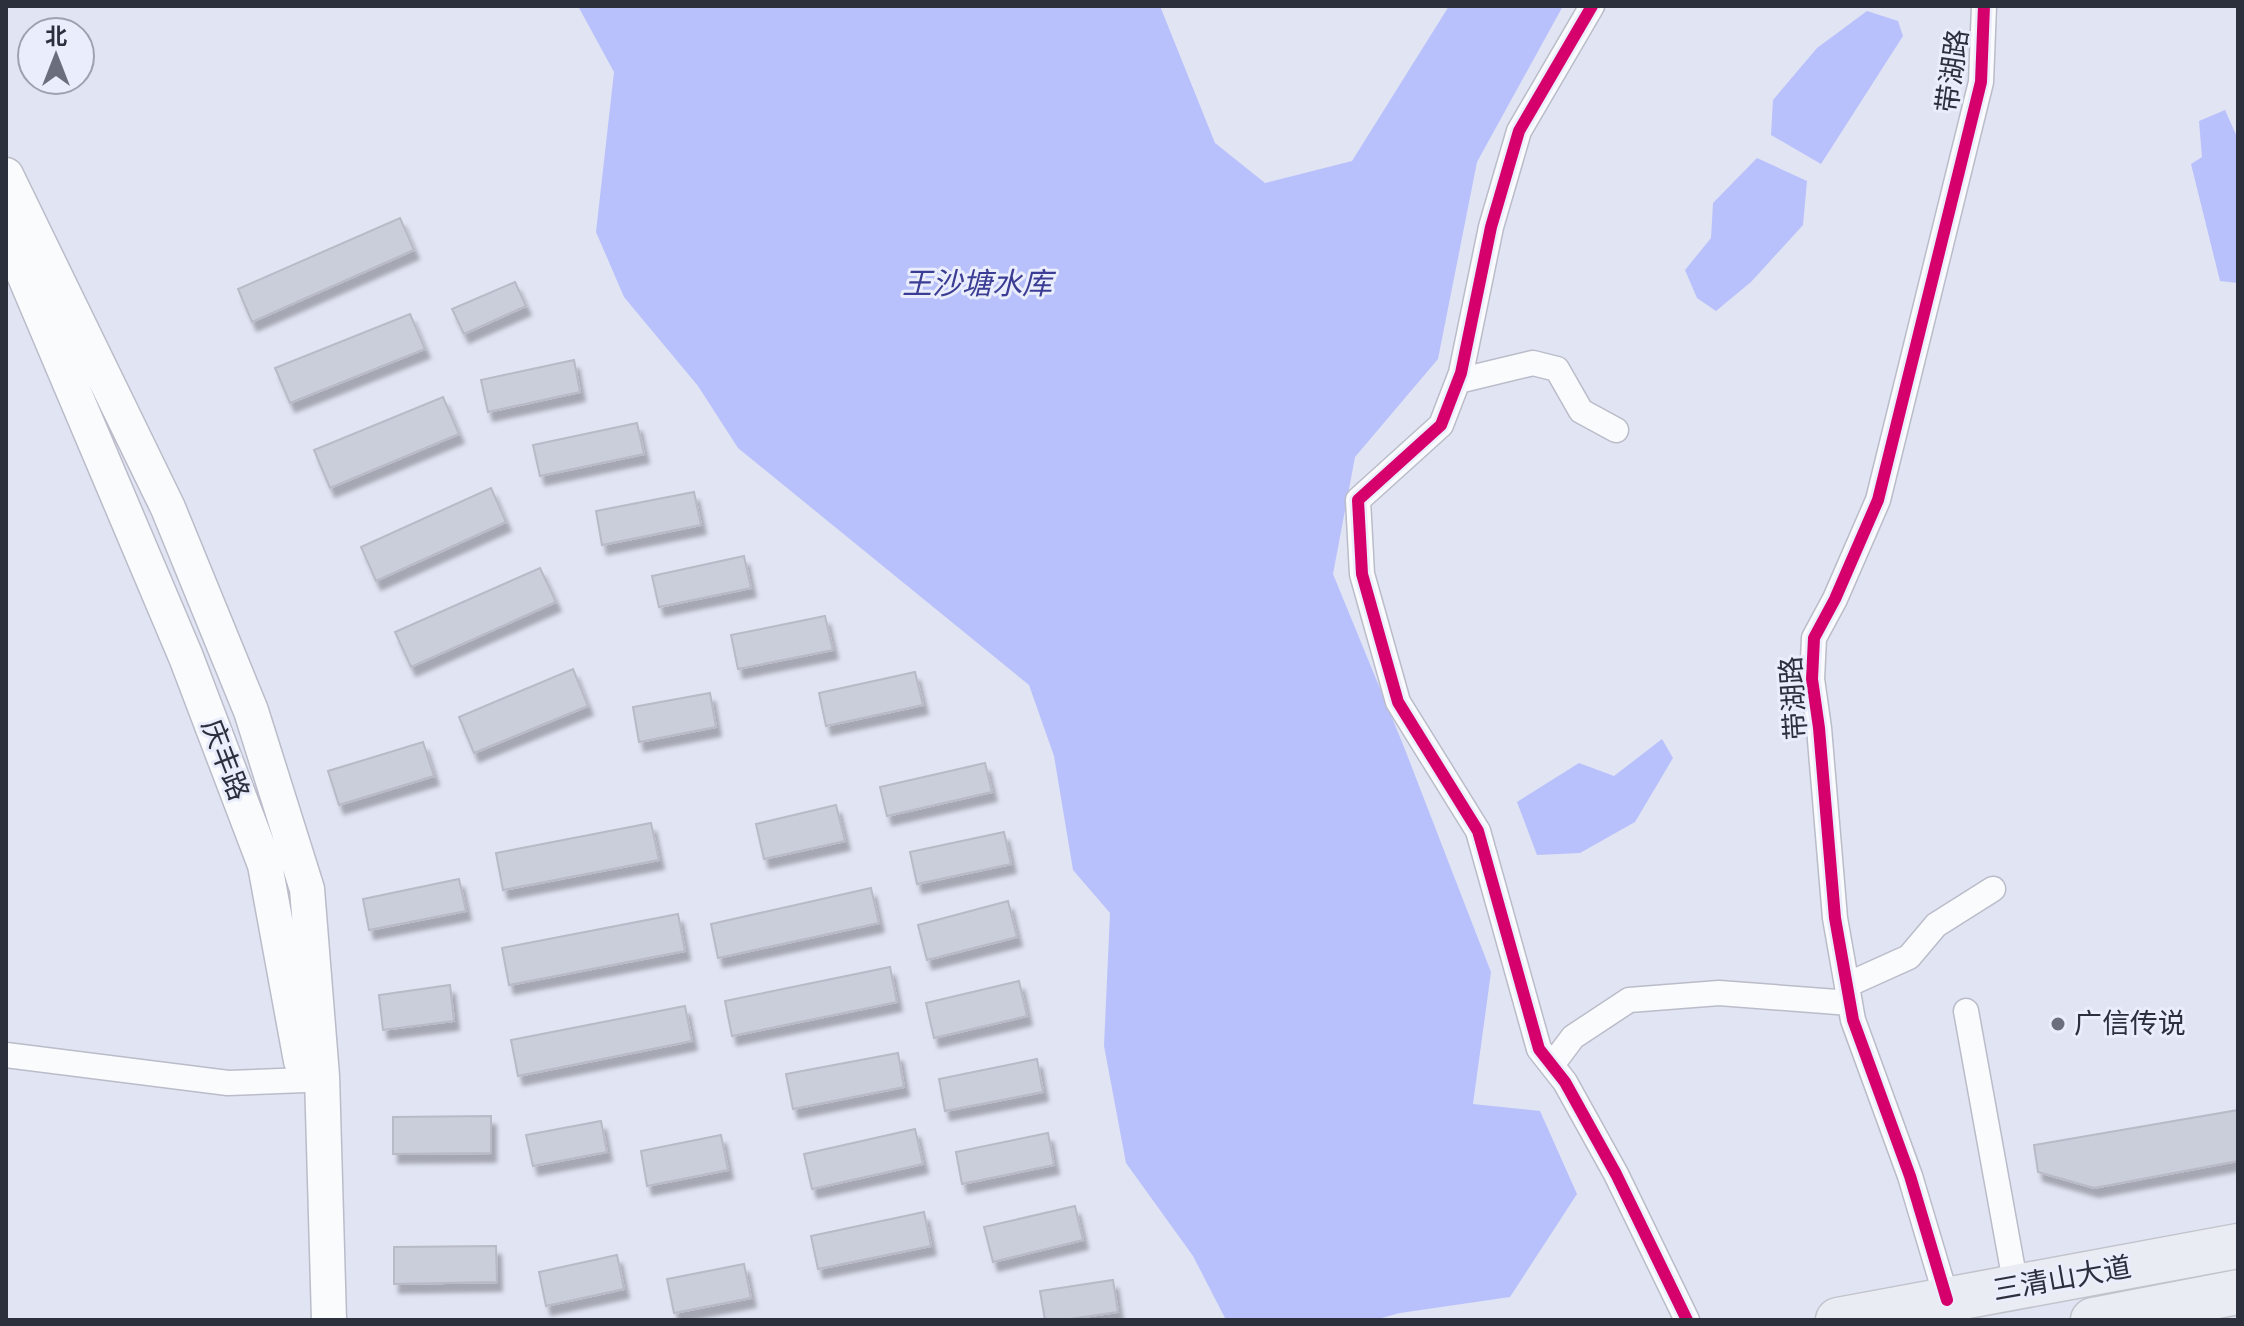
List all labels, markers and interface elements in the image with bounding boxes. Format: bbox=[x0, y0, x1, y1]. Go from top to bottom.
north arrow bbox=[16, 16, 96, 96]
text: 北 bbox=[45, 21, 67, 53]
street label: 带湖路 bbox=[1927, 27, 1979, 115]
water label: 王沙塘水库 bbox=[902, 263, 1057, 306]
street label: 带湖路 bbox=[1771, 655, 1817, 741]
street label: 庆丰路 bbox=[191, 714, 259, 806]
place label: 广信传说 bbox=[2074, 1004, 2186, 1044]
marker: 广信传说 bbox=[2049, 1015, 2067, 1033]
street label: 三清山大道 bbox=[1990, 1247, 2134, 1311]

